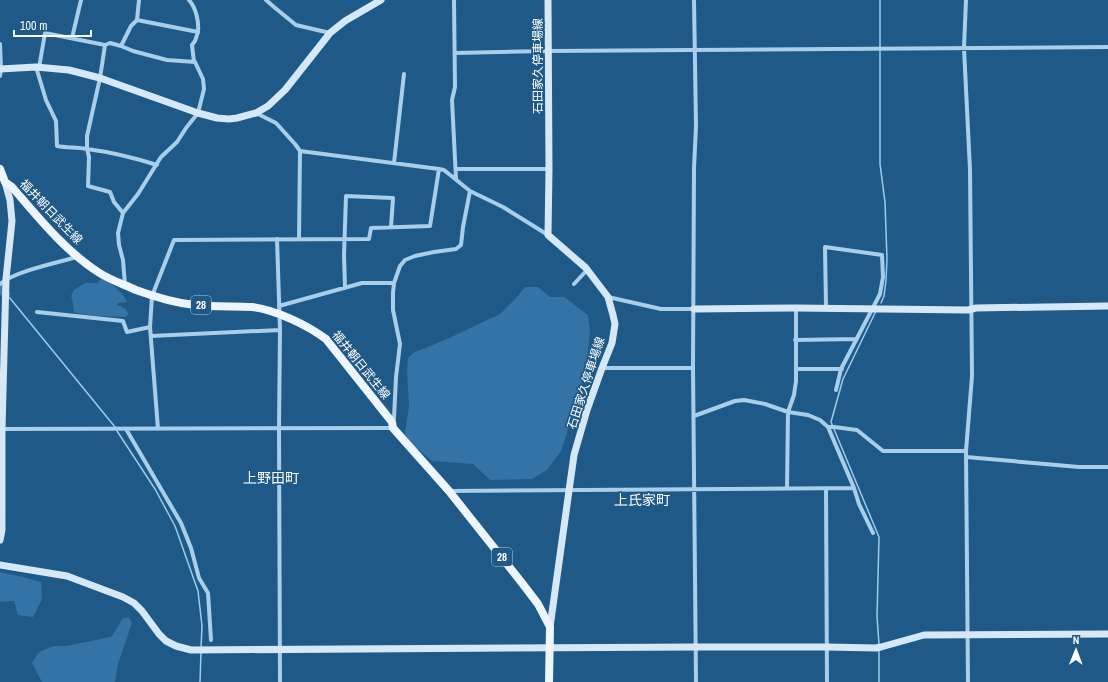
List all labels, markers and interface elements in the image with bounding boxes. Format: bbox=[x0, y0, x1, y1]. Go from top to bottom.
scale bar bbox=[14, 12, 91, 38]
text: 100 m bbox=[20, 18, 47, 34]
street label: 石田家久停車場線 bbox=[530, 18, 546, 114]
street label: 福井朝日武生線 bbox=[16, 176, 86, 248]
road number: 28 bbox=[191, 296, 211, 314]
street label: 福井朝日武生線 bbox=[328, 327, 394, 403]
street label: 石田家久停車場線 bbox=[564, 335, 608, 431]
district label: 上野田町 bbox=[243, 469, 299, 487]
district label: 上氏家町 bbox=[614, 491, 670, 509]
road number: 28 bbox=[492, 548, 512, 566]
north arrow bbox=[1056, 630, 1096, 670]
text: N bbox=[1073, 633, 1080, 647]

